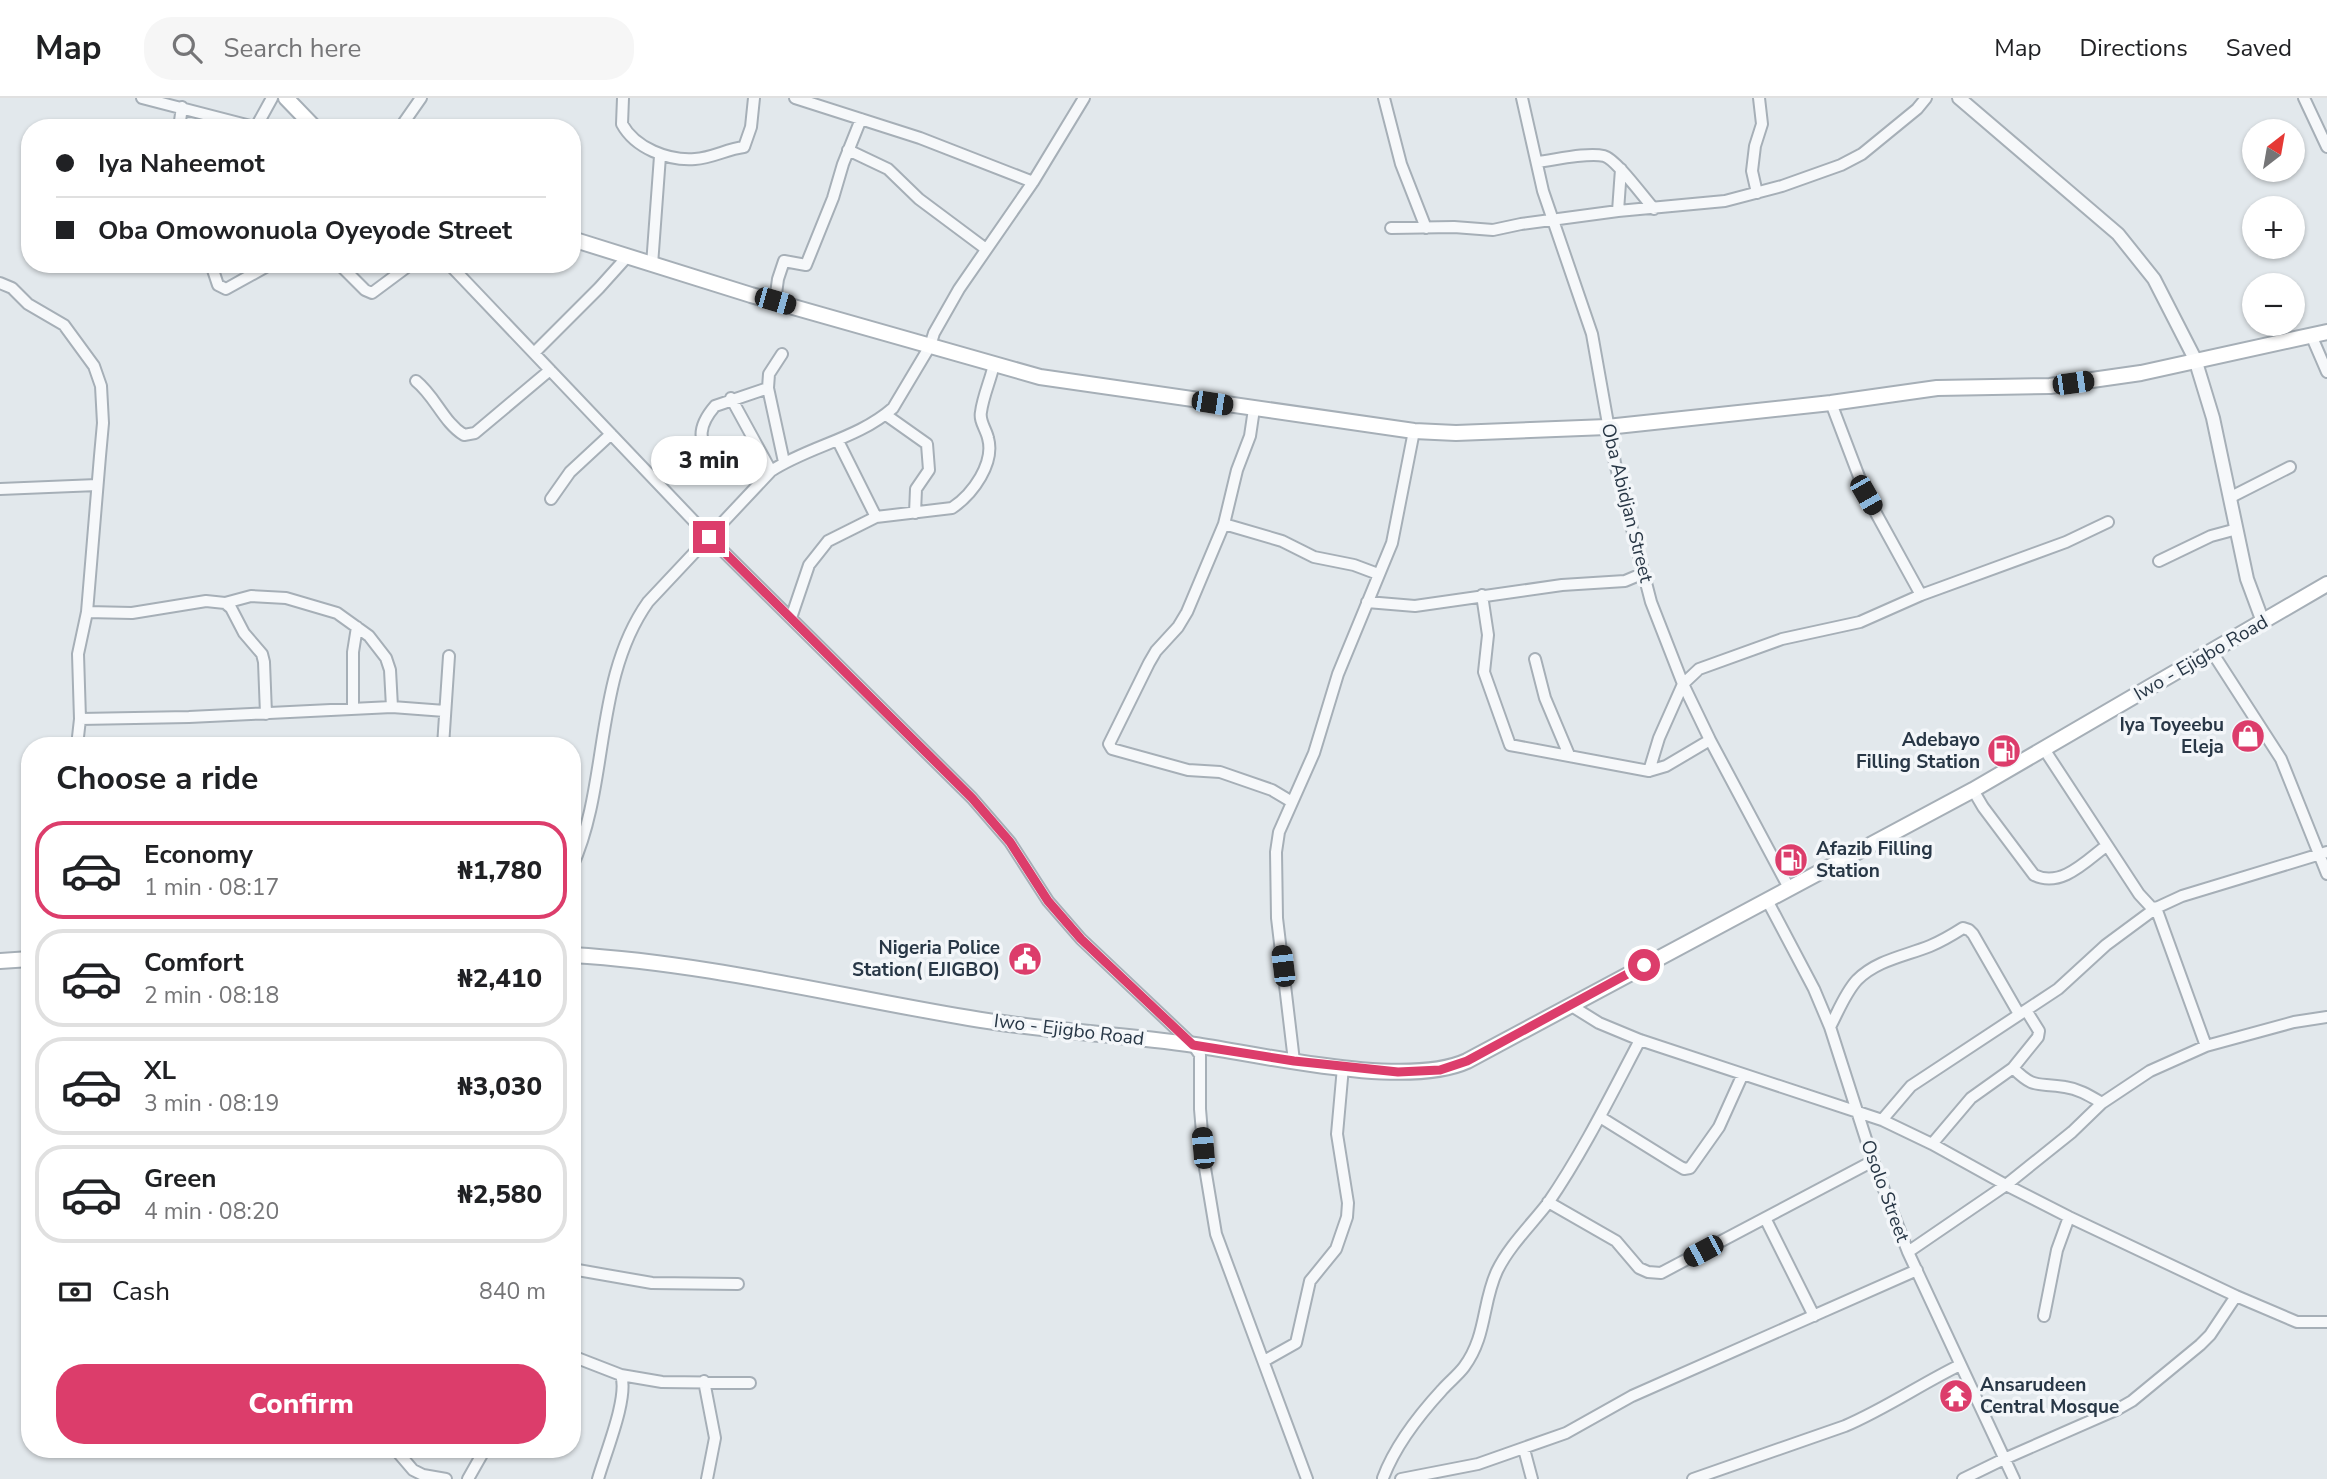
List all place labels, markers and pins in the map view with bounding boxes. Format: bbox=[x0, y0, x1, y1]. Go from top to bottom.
place label: Iya Toyeebu Eleja bbox=[2119, 712, 2224, 760]
shop icon: Iya Toyeebu Eleja bbox=[2229, 717, 2267, 755]
place label: Adebayo Filling Station bbox=[1856, 727, 1980, 775]
fuel station icon: Adebayo Filling Station bbox=[1985, 732, 2023, 770]
place label: Afazib Filling Station bbox=[1816, 836, 1933, 884]
fuel station icon: Afazib Filling Station bbox=[1772, 841, 1810, 879]
place label: Nigeria Police Station( EJIGBO) bbox=[852, 935, 1000, 983]
public building icon: Nigeria Police Station( EJIGBO) bbox=[1006, 940, 1044, 978]
place label: Ansarudeen Central Mosque bbox=[1980, 1372, 2119, 1420]
temple icon: Ansarudeen Central Mosque bbox=[1937, 1377, 1975, 1415]

